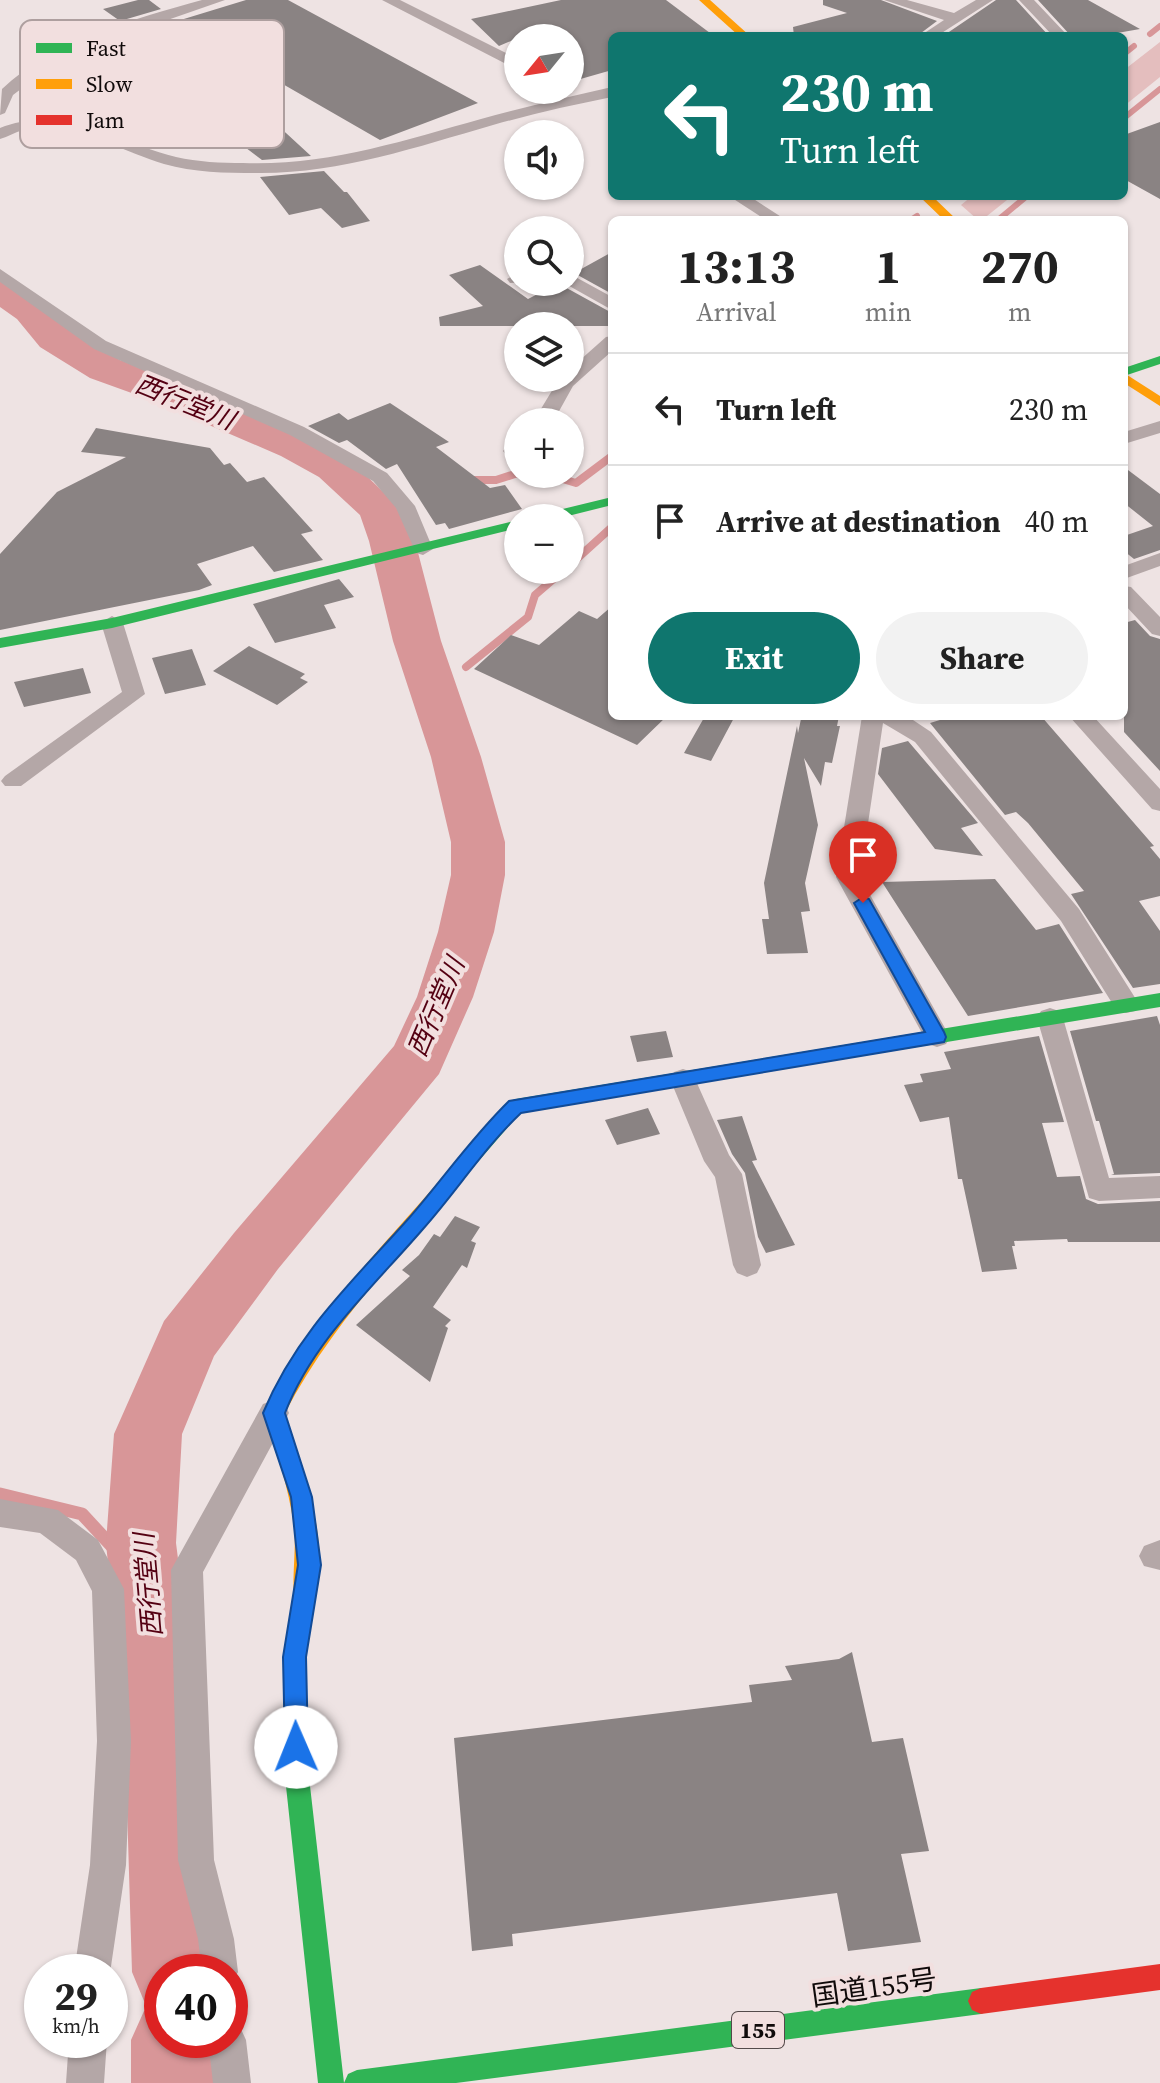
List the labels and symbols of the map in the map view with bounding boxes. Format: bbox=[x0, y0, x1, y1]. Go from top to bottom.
legend bbox=[20, 20, 284, 148]
north arrow bbox=[504, 24, 584, 104]
text: Fast bbox=[86, 33, 127, 63]
text: Slow bbox=[86, 69, 133, 99]
text: Jam bbox=[85, 105, 125, 135]
water label: 西行堂川 bbox=[130, 366, 243, 439]
pin bbox=[829, 821, 897, 903]
water label: 西行堂川 bbox=[399, 949, 474, 1062]
water label: 西行堂川 bbox=[125, 1529, 170, 1638]
position arrow bbox=[254, 1705, 338, 1789]
speed limit sign: 40 bbox=[144, 1954, 248, 2058]
street label: 国道155号 bbox=[809, 1959, 939, 2015]
road number: 155 bbox=[732, 2012, 784, 2048]

